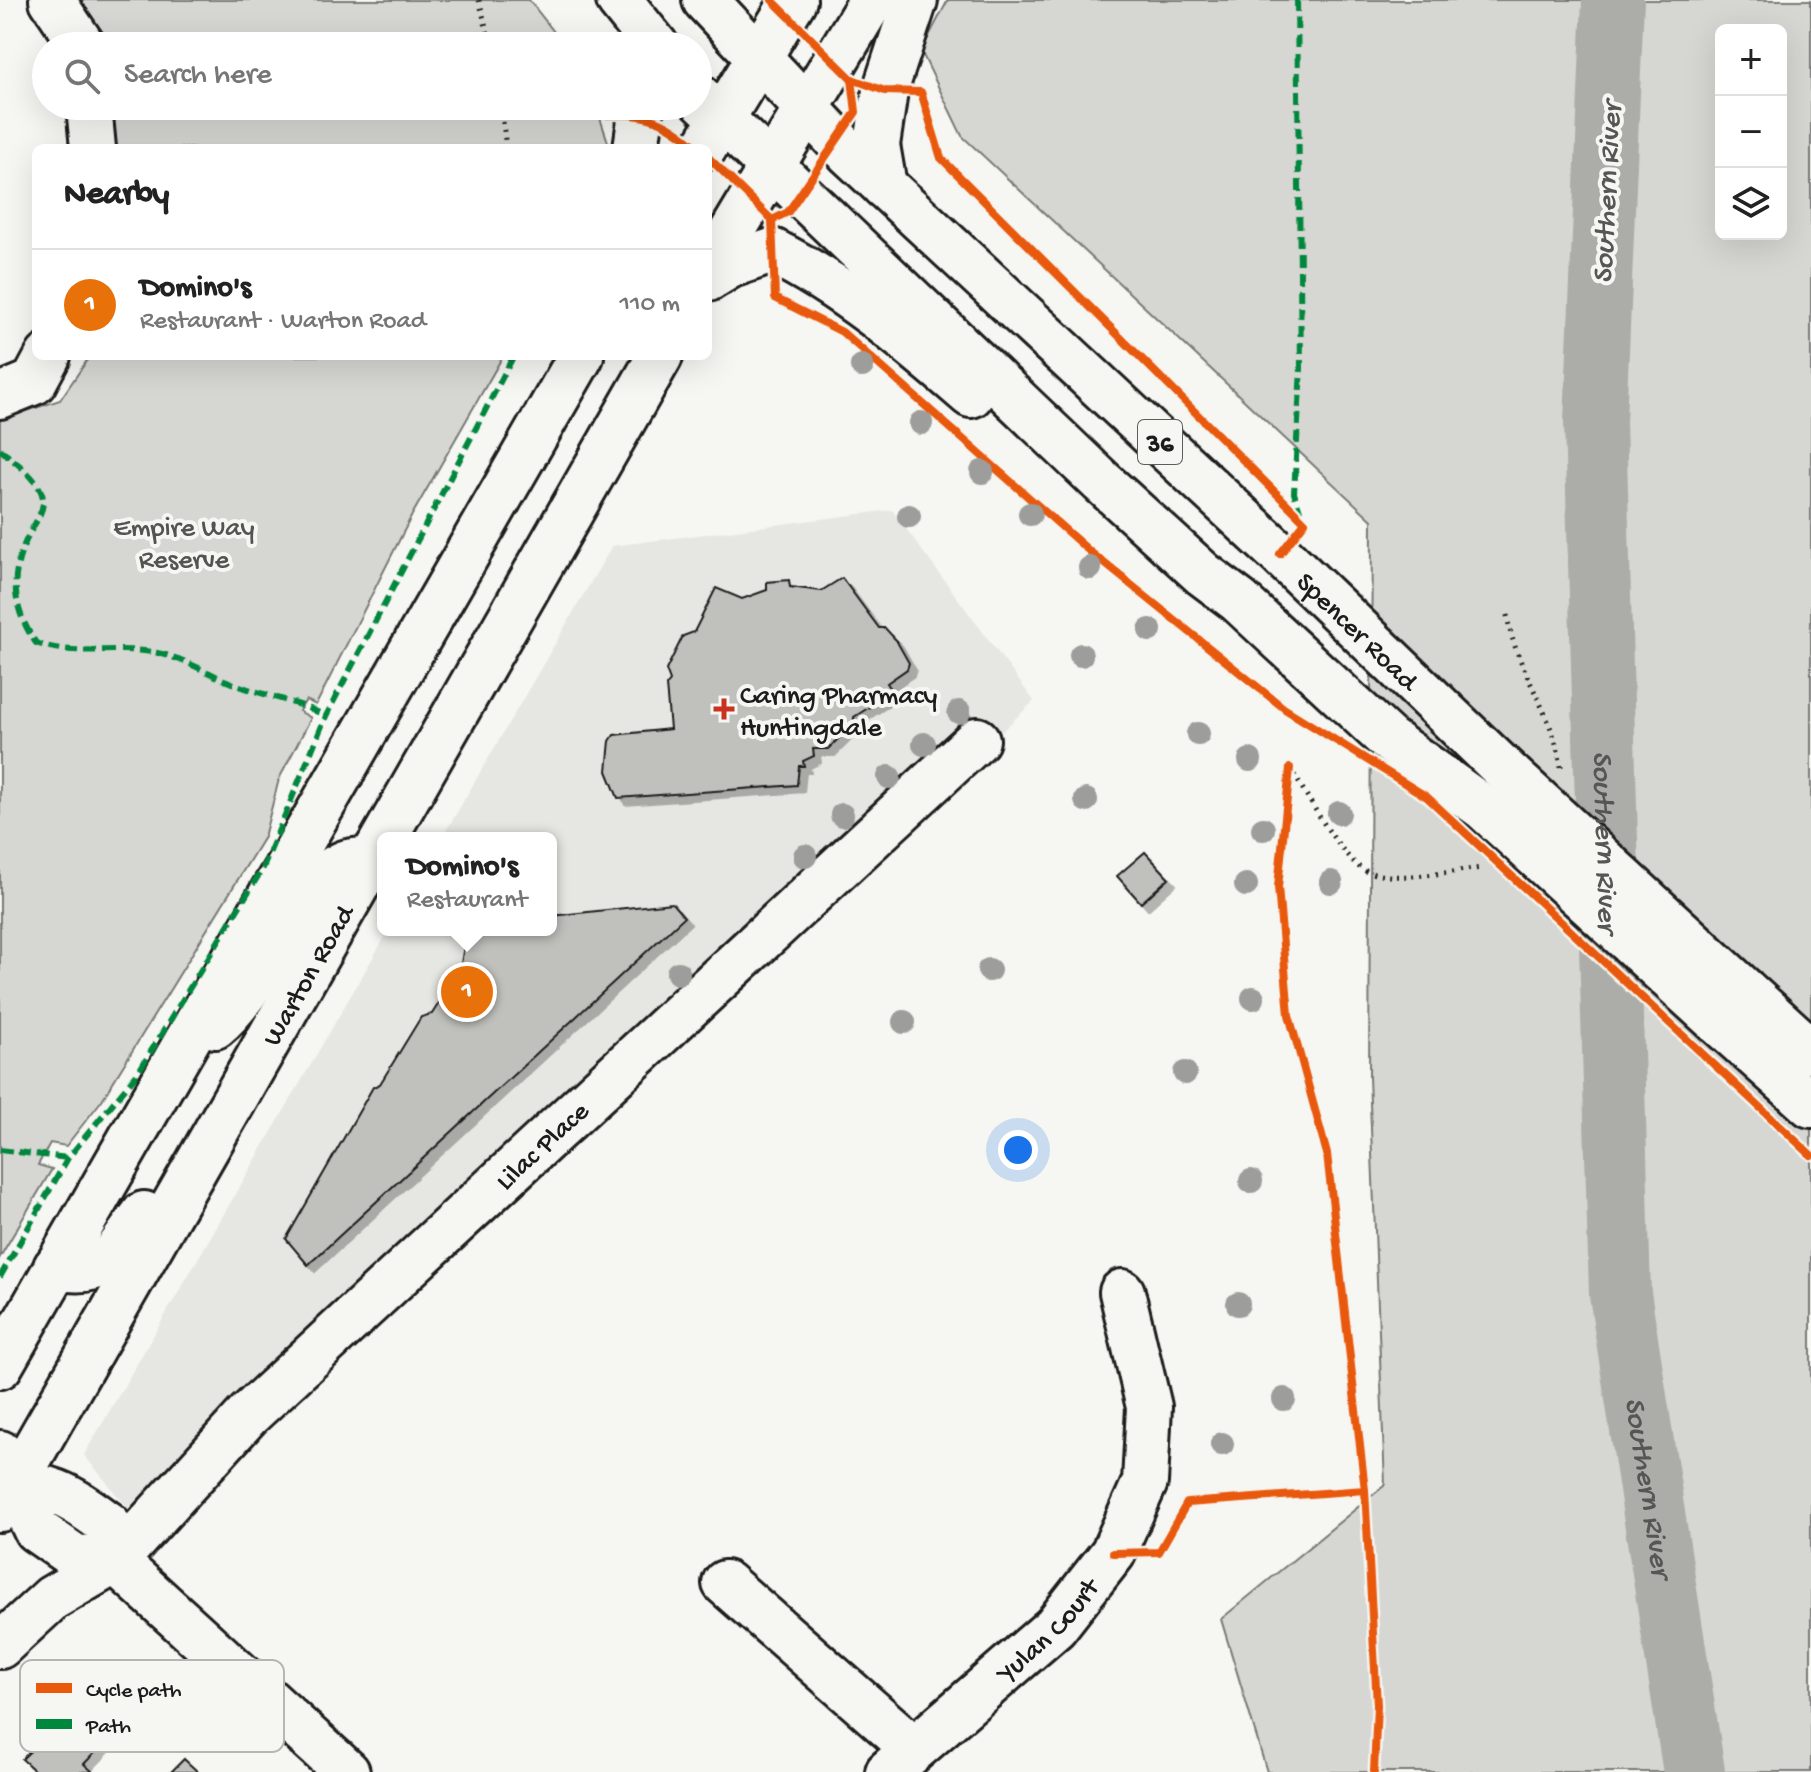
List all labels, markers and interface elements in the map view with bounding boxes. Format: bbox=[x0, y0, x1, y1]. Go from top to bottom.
map controls bbox=[1715, 24, 1787, 240]
button: + bbox=[1715, 24, 1787, 96]
search box bbox=[32, 32, 712, 120]
icon: search bbox=[60, 54, 104, 98]
text: Search here bbox=[124, 59, 272, 94]
button: − bbox=[1715, 96, 1787, 168]
water label: Southern River bbox=[1587, 97, 1632, 284]
button: layers bbox=[1715, 168, 1787, 240]
text: Nearby bbox=[64, 176, 169, 216]
text: Domino's bbox=[140, 272, 251, 307]
text: 1 bbox=[85, 290, 95, 321]
text: 110 m bbox=[620, 290, 680, 321]
text: Restaurant · Warton Road bbox=[140, 307, 426, 338]
road number: 36 bbox=[1138, 420, 1182, 464]
park label: Empire Way Reserve bbox=[113, 513, 255, 578]
street label: Spencer Road bbox=[1288, 567, 1425, 701]
place label: Caring Pharmacy Huntingdale bbox=[740, 681, 937, 746]
marker: Caring Pharmacy Huntingdale bbox=[715, 700, 733, 718]
water label: Southern River bbox=[1582, 751, 1623, 938]
popup bbox=[377, 832, 557, 936]
text: Domino's bbox=[407, 851, 518, 886]
text: Restaurant bbox=[407, 886, 527, 917]
street label: Warton Road bbox=[257, 898, 364, 1053]
pin: 1 bbox=[441, 962, 493, 1022]
street label: Lilac Place bbox=[490, 1096, 598, 1199]
your location bbox=[998, 1130, 1038, 1170]
water label: Southern River bbox=[1614, 1396, 1677, 1585]
street label: Yulan Court bbox=[990, 1571, 1109, 1693]
legend bbox=[20, 1660, 284, 1752]
text: Cycle path bbox=[86, 1679, 182, 1705]
text: Path bbox=[85, 1715, 131, 1741]

